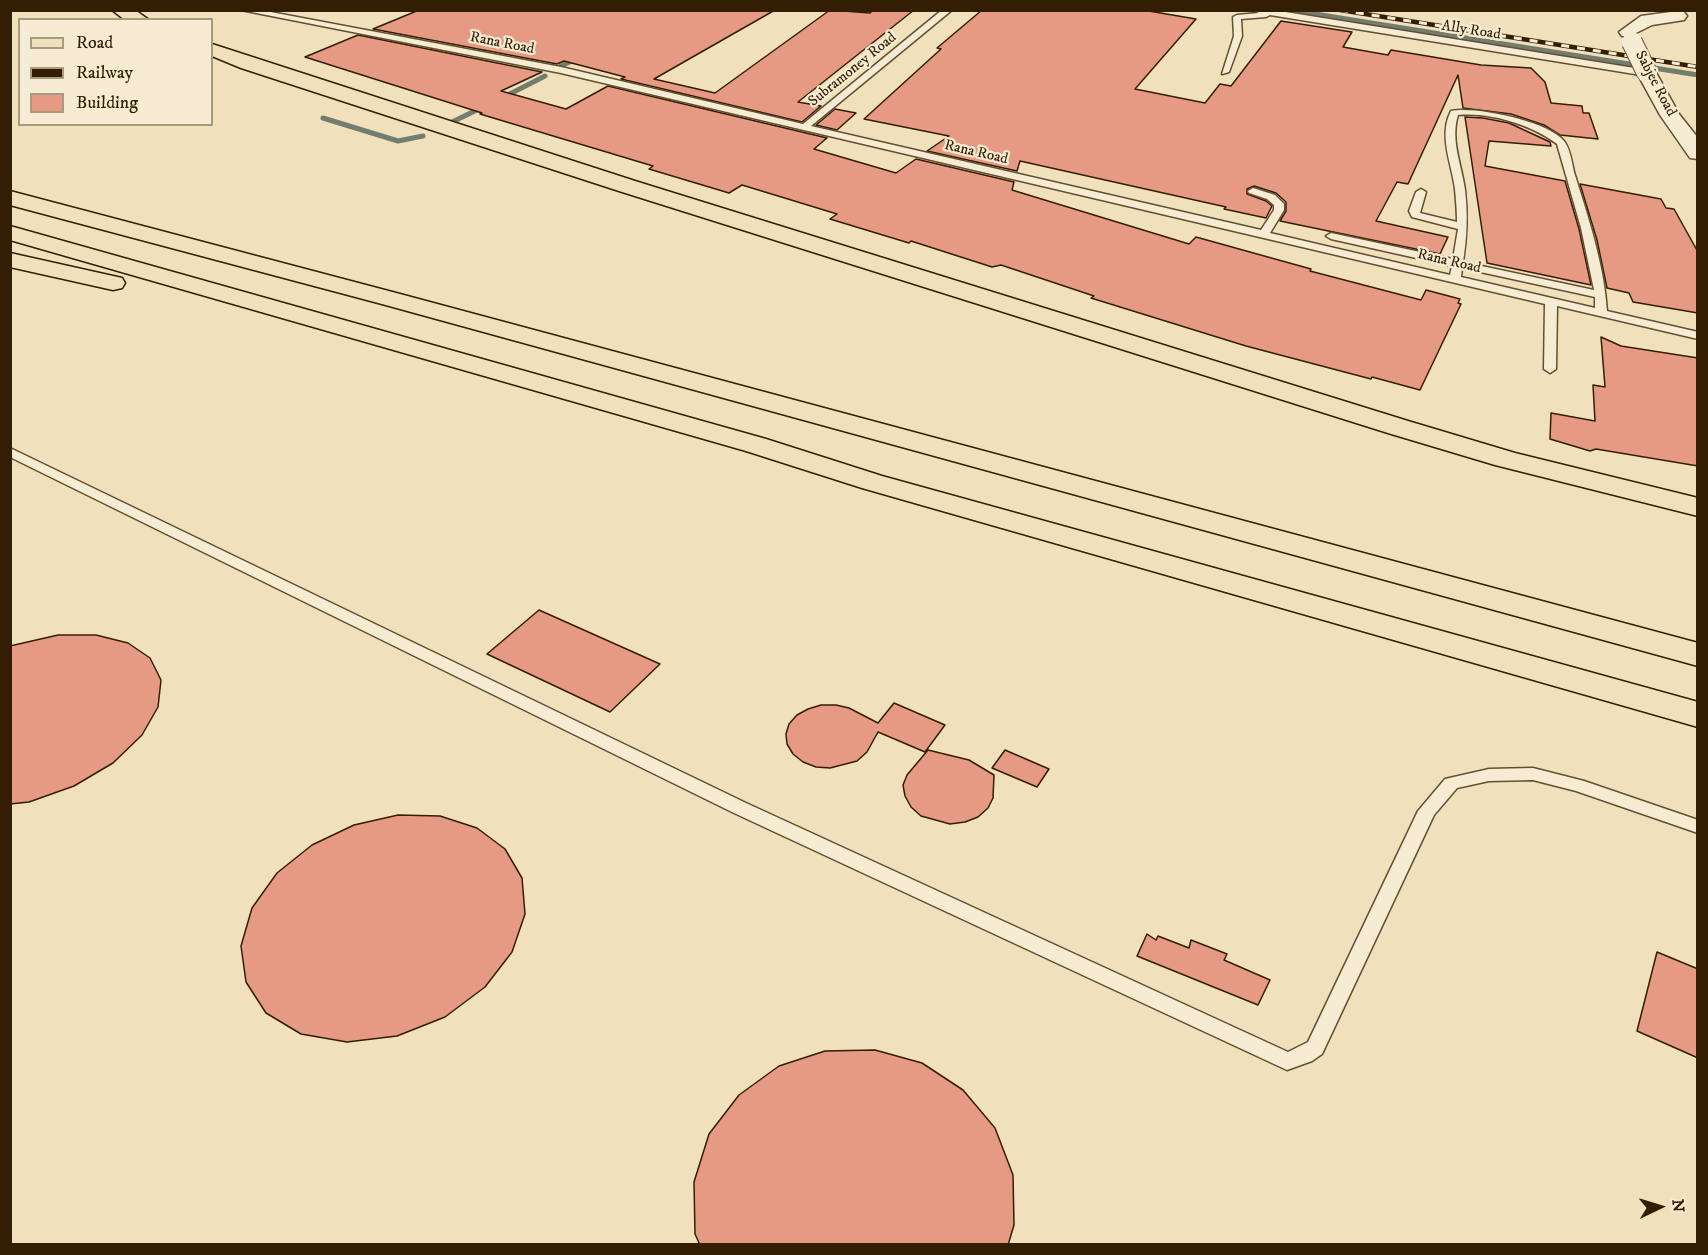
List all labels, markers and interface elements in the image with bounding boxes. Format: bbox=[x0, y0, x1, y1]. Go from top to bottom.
street label: Ally Road bbox=[1440, 17, 1502, 45]
legend bbox=[18, 18, 213, 126]
street label: Rana Road bbox=[468, 29, 536, 59]
street label: Subramoney Road bbox=[805, 29, 901, 111]
text: Road bbox=[76, 32, 113, 54]
street label: Sabjee Road bbox=[1630, 48, 1680, 120]
text: Railway bbox=[76, 62, 133, 84]
text: Building bbox=[76, 92, 138, 114]
street label: Rana Road bbox=[942, 137, 1010, 169]
street label: Rana Road bbox=[1415, 246, 1483, 278]
north arrow bbox=[1630, 1177, 1690, 1237]
text: N bbox=[1668, 1198, 1688, 1213]

